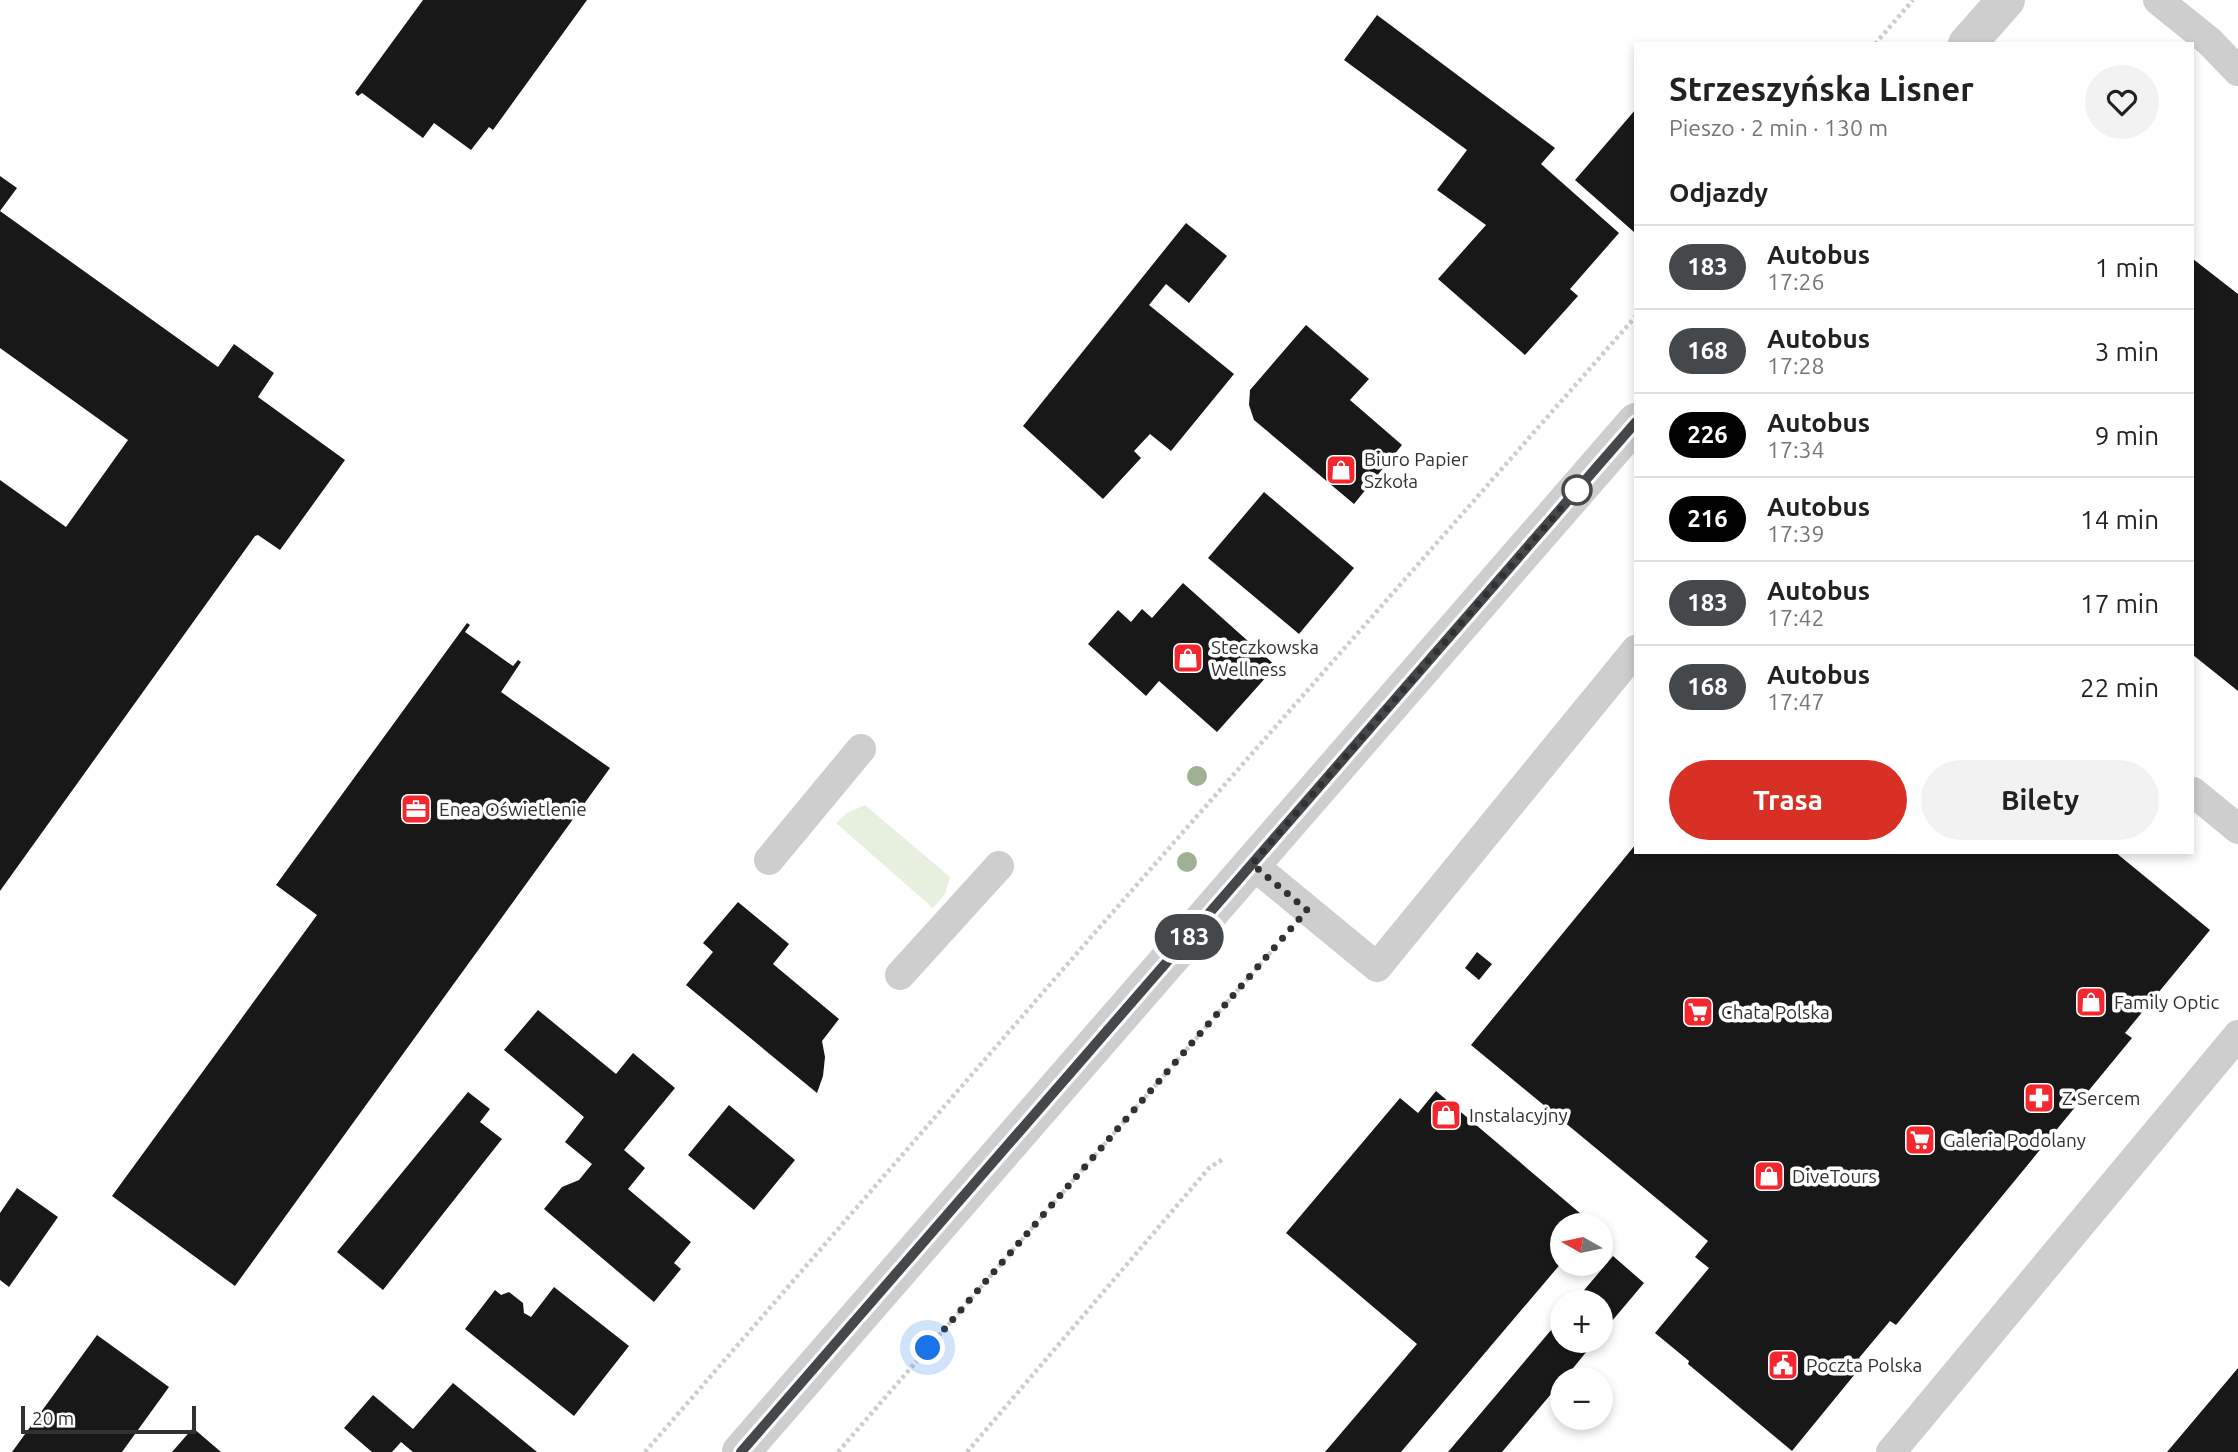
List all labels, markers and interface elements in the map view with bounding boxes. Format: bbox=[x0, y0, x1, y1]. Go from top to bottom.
button: heart bbox=[2085, 65, 2159, 139]
text: Strzeszyńska Lisner bbox=[1669, 70, 1974, 107]
text: Pieszo · 2 min · 130 m bbox=[1669, 115, 1888, 140]
text: Odjazdy bbox=[1669, 178, 1768, 207]
text: Autobus bbox=[1767, 240, 1870, 269]
text: 183 bbox=[1687, 253, 1728, 280]
text: 1 min bbox=[2095, 253, 2159, 282]
text: 17:26 bbox=[1767, 269, 1825, 294]
text: Autobus bbox=[1767, 324, 1870, 353]
text: 168 bbox=[1687, 337, 1728, 364]
text: 3 min bbox=[2095, 337, 2159, 366]
text: 17:28 bbox=[1767, 353, 1825, 378]
text: Autobus bbox=[1767, 408, 1870, 437]
text: 226 bbox=[1687, 421, 1728, 448]
text: 9 min bbox=[2095, 421, 2159, 450]
text: 17:34 bbox=[1767, 437, 1825, 462]
place label: Biuro Papier Szkoła bbox=[1364, 448, 1469, 492]
shop icon: Biuro Papier Szkoła bbox=[1324, 453, 1358, 487]
unlabelled marker bbox=[1562, 475, 1592, 505]
text: Autobus bbox=[1767, 492, 1870, 521]
text: 216 bbox=[1687, 505, 1728, 532]
text: 14 min bbox=[2080, 505, 2159, 534]
text: 17:39 bbox=[1767, 521, 1825, 546]
text: Autobus bbox=[1767, 576, 1870, 605]
text: 183 bbox=[1687, 589, 1728, 616]
text: 17 min bbox=[2080, 589, 2159, 618]
text: 17:42 bbox=[1767, 605, 1825, 630]
place label: Steczkowska Wellness bbox=[1211, 636, 1319, 680]
shop icon: Steczkowska Wellness bbox=[1171, 641, 1205, 675]
text: Autobus bbox=[1767, 660, 1870, 689]
text: 168 bbox=[1687, 673, 1728, 700]
text: 22 min bbox=[2080, 673, 2159, 702]
text: 17:47 bbox=[1767, 689, 1825, 714]
button: Trasa bbox=[1669, 760, 1907, 840]
button: Bilety bbox=[1921, 760, 2159, 840]
office icon: Enea Oświetlenie bbox=[399, 792, 433, 826]
place label: Enea Oświetlenie bbox=[439, 798, 587, 820]
line badge: 183 bbox=[1149, 914, 1229, 960]
text: 183 bbox=[1169, 923, 1209, 950]
shop icon: Family Optic bbox=[2074, 985, 2108, 1019]
place label: Family Optic bbox=[2114, 991, 2219, 1013]
supermarket icon: Chata Polska bbox=[1681, 995, 1715, 1029]
place label: Chata Polska bbox=[1721, 1001, 1830, 1023]
pharmacy icon: Z Sercem bbox=[2022, 1081, 2056, 1115]
place label: Z Sercem bbox=[2062, 1087, 2140, 1109]
shop icon: Instalacyjny bbox=[1429, 1098, 1463, 1132]
place label: Instalacyjny bbox=[1469, 1104, 1568, 1126]
supermarket icon: Galeria Podolany bbox=[1903, 1123, 1937, 1157]
place label: Galeria Podolany bbox=[1943, 1129, 2086, 1151]
shop icon: DiveTours bbox=[1752, 1159, 1786, 1193]
place label: DiveTours bbox=[1792, 1165, 1877, 1187]
north arrow bbox=[1550, 1213, 1614, 1276]
map controls bbox=[1550, 1213, 1613, 1430]
button: + bbox=[1550, 1290, 1613, 1353]
your location bbox=[910, 1330, 945, 1365]
public building icon: Poczta Polska bbox=[1766, 1348, 1800, 1382]
place label: Poczta Polska bbox=[1806, 1354, 1922, 1376]
button: − bbox=[1550, 1367, 1613, 1430]
scale bar bbox=[21, 1403, 196, 1435]
text: 20 m bbox=[32, 1407, 74, 1429]

